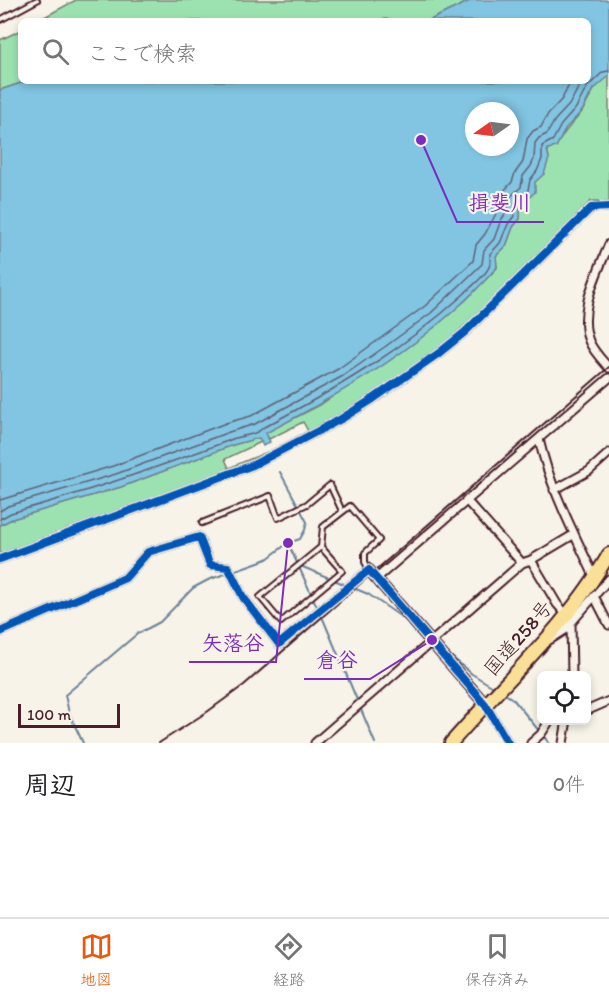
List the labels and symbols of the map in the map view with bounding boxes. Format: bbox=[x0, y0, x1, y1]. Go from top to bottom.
north arrow bbox=[465, 102, 519, 156]
callout: 揖斐川 bbox=[457, 183, 544, 222]
text: 揖斐川 bbox=[469, 190, 532, 215]
street label: 国道258号 bbox=[479, 595, 557, 681]
callout: 矢落谷 bbox=[189, 623, 276, 662]
text: 矢落谷 bbox=[202, 630, 265, 655]
callout: 倉谷 bbox=[304, 640, 370, 679]
text: 倉谷 bbox=[316, 647, 358, 672]
scale bar bbox=[18, 701, 120, 728]

